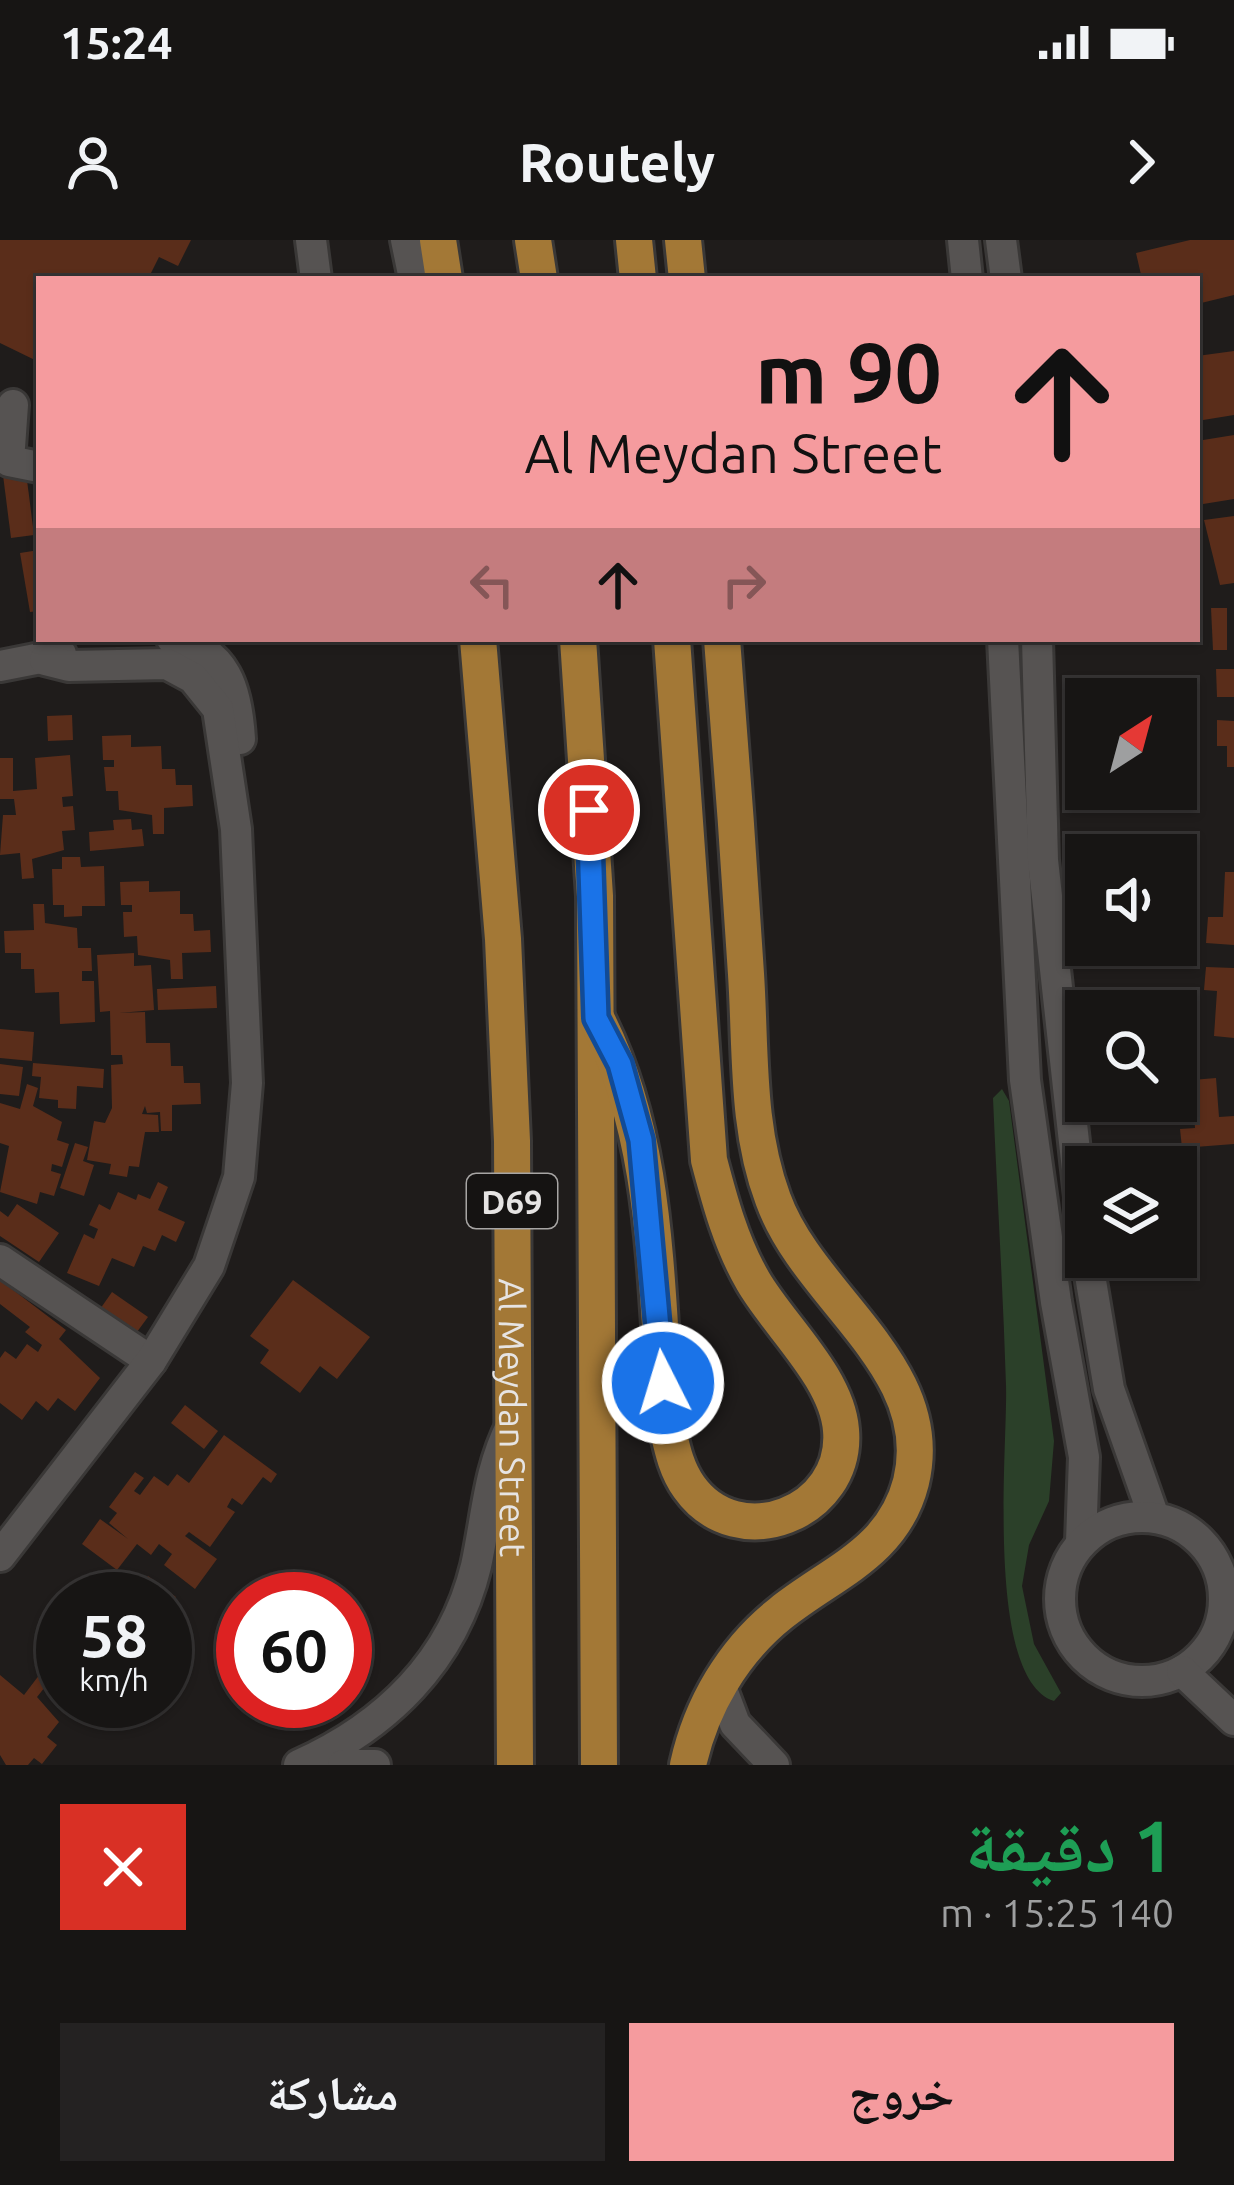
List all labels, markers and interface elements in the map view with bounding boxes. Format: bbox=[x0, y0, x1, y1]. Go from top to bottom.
text: 15:24 bbox=[60, 17, 173, 68]
icon: person bbox=[60, 129, 126, 195]
icon: forward bbox=[1108, 129, 1174, 195]
text: Routely bbox=[519, 132, 715, 192]
icon: ahead bbox=[984, 324, 1140, 480]
text: 90 m bbox=[755, 325, 942, 419]
text: Al Meydan Street bbox=[524, 423, 942, 483]
icon: left bbox=[459, 552, 525, 618]
icon: ahead bbox=[585, 552, 651, 618]
icon: right bbox=[711, 552, 777, 618]
north arrow bbox=[1065, 678, 1197, 810]
map controls bbox=[1065, 678, 1197, 1278]
pin bbox=[538, 759, 640, 861]
icon: arrive bbox=[556, 777, 622, 843]
button: sound bbox=[1065, 834, 1197, 966]
button: search bbox=[1065, 990, 1197, 1122]
button: layers bbox=[1065, 1146, 1197, 1278]
road number: D69 bbox=[467, 1174, 557, 1228]
street label: Al Meydan Street bbox=[492, 1278, 534, 1557]
position arrow bbox=[600, 1320, 726, 1446]
speed limit sign: 60 bbox=[216, 1572, 372, 1728]
text: 58 bbox=[80, 1601, 148, 1668]
text: km/h bbox=[79, 1663, 149, 1697]
button: close bbox=[60, 1804, 186, 1930]
text: 1 دقيقة bbox=[965, 1805, 1174, 1886]
text: 140 m · 15:25 bbox=[940, 1891, 1174, 1934]
button: مشاركة bbox=[60, 2023, 605, 2161]
button: خروج bbox=[629, 2023, 1174, 2161]

